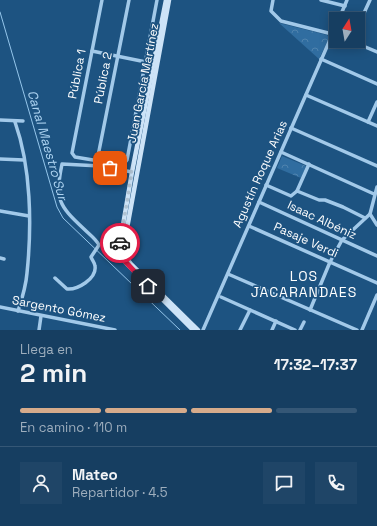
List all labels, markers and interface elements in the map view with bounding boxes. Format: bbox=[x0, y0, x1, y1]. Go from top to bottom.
north arrow bbox=[329, 12, 365, 48]
map controls bbox=[329, 12, 365, 48]
street label: Juan García Martínez bbox=[124, 22, 162, 144]
street label: Pública 1 bbox=[64, 48, 90, 100]
street label: Pública 2 bbox=[90, 51, 116, 105]
water label: Canal Maestro Sur bbox=[24, 88, 72, 204]
street label: Agustín Roque Arias bbox=[229, 118, 291, 230]
pin bbox=[93, 151, 127, 185]
icon: bag bbox=[99, 157, 121, 179]
street label: Isaac Albéniz bbox=[285, 197, 359, 243]
street label: Pasaje Verdi bbox=[271, 219, 341, 261]
courier bbox=[100, 223, 140, 263]
icon: car bbox=[109, 232, 131, 254]
district label: LOS JACARANDAES bbox=[251, 267, 357, 301]
pin bbox=[131, 269, 165, 303]
icon: home bbox=[137, 275, 159, 297]
street label: Sargento Gómez bbox=[11, 292, 107, 326]
text: Llega en bbox=[20, 341, 73, 358]
text: 17:32–17:37 bbox=[274, 355, 357, 374]
text: 2 min bbox=[20, 356, 87, 390]
text: En camino · 110 m bbox=[20, 419, 127, 436]
button: person bbox=[20, 462, 62, 504]
button: chat bbox=[263, 462, 305, 504]
button: phone bbox=[315, 462, 357, 504]
text: Mateo bbox=[72, 465, 118, 484]
text: Repartidor · 4.5 bbox=[72, 484, 167, 501]

